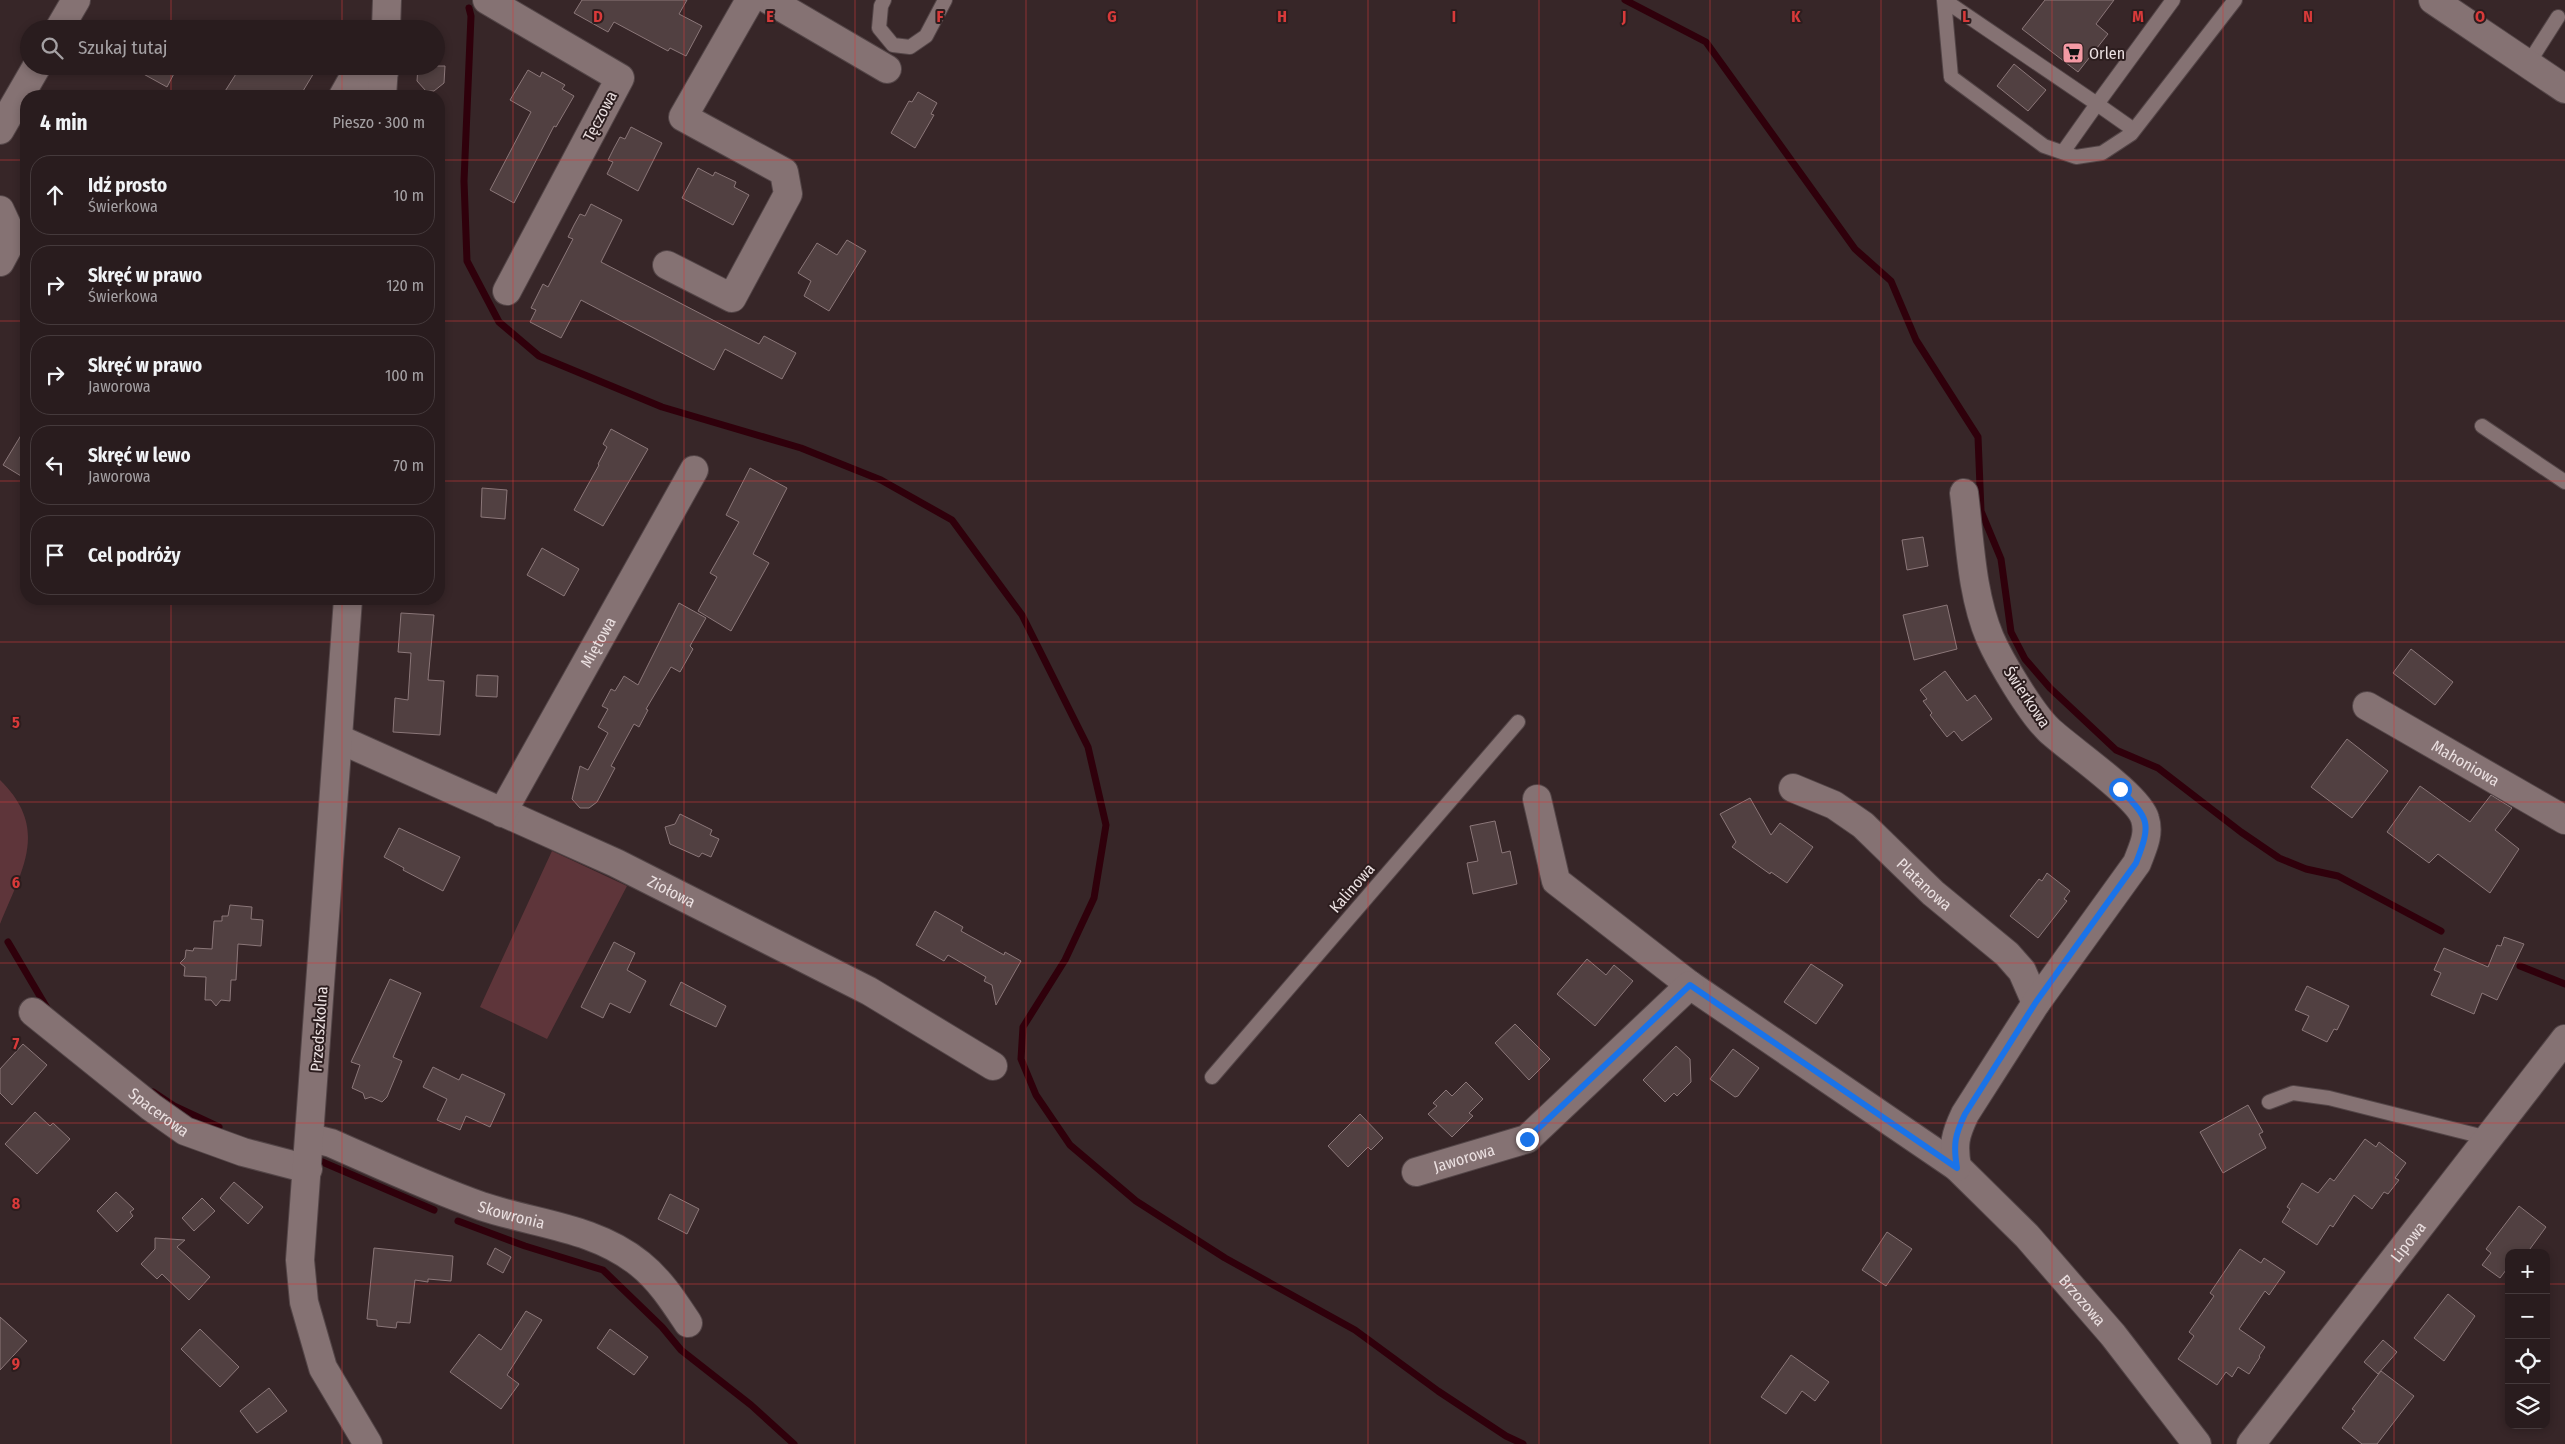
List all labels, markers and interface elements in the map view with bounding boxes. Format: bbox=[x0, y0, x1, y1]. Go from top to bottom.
text: D bbox=[593, 7, 603, 26]
text: E bbox=[766, 7, 774, 26]
text: F bbox=[936, 7, 944, 26]
text: G bbox=[1107, 7, 1117, 26]
text: H bbox=[1277, 7, 1287, 26]
text: I bbox=[1452, 7, 1456, 26]
text: J bbox=[1621, 7, 1626, 26]
text: K bbox=[1791, 7, 1801, 26]
text: L bbox=[1962, 7, 1970, 26]
text: M bbox=[2132, 7, 2144, 26]
text: N bbox=[2303, 7, 2313, 26]
text: O bbox=[2475, 7, 2485, 26]
search box bbox=[20, 20, 445, 75]
icon: search bbox=[38, 34, 66, 62]
text: Szukaj tutaj bbox=[78, 36, 168, 59]
supermarket icon: Orlen bbox=[2061, 41, 2085, 65]
place label: Orlen bbox=[2089, 44, 2125, 63]
street label: Tęczowa bbox=[579, 88, 621, 144]
text: 4 min bbox=[40, 110, 88, 136]
text: Pieszo · 300 m bbox=[332, 113, 425, 132]
text: Idź prosto bbox=[88, 174, 167, 197]
icon: ahead bbox=[41, 181, 69, 209]
text: 10 m bbox=[393, 186, 424, 205]
text: Świerkowa bbox=[88, 197, 158, 216]
text: Skręć w prawo bbox=[88, 264, 202, 287]
icon: right bbox=[41, 271, 69, 299]
text: 120 m bbox=[386, 276, 424, 295]
text: Świerkowa bbox=[88, 287, 158, 306]
text: Skręć w prawo bbox=[88, 354, 202, 377]
icon: right bbox=[41, 361, 69, 389]
text: 100 m bbox=[385, 366, 424, 385]
text: Jaworowa bbox=[88, 377, 151, 396]
text: Skręć w lewo bbox=[88, 444, 191, 467]
icon: left bbox=[41, 451, 69, 479]
text: 70 m bbox=[393, 456, 424, 475]
text: Jaworowa bbox=[88, 467, 151, 486]
icon: arrive bbox=[41, 541, 69, 569]
text: Cel podróży bbox=[88, 544, 181, 567]
street label: Miętowa bbox=[576, 613, 620, 671]
street label: Świerkowa bbox=[2000, 663, 2054, 731]
text: 5 bbox=[12, 713, 20, 732]
street label: Mahoniowa bbox=[2429, 736, 2503, 790]
route start bbox=[2109, 778, 2132, 801]
street label: Platanowa bbox=[1893, 854, 1956, 914]
street label: Kalinowa bbox=[1325, 859, 1379, 917]
street label: Ziołowa bbox=[645, 871, 699, 911]
text: 6 bbox=[12, 873, 20, 892]
street label: Przedszkolna bbox=[307, 986, 331, 1072]
text: 7 bbox=[13, 1034, 20, 1053]
street label: Spacerowa bbox=[125, 1084, 193, 1141]
route end bbox=[1516, 1128, 1539, 1151]
street label: Jaworowa bbox=[1431, 1140, 1497, 1176]
text: 8 bbox=[12, 1194, 21, 1213]
street label: Skowronia bbox=[476, 1196, 547, 1232]
street label: Lipowa bbox=[2386, 1217, 2430, 1266]
map controls bbox=[2505, 1249, 2550, 1429]
button: + bbox=[2505, 1249, 2550, 1294]
street label: Brzozowa bbox=[2055, 1271, 2110, 1330]
button: − bbox=[2505, 1294, 2550, 1339]
button: locate bbox=[2505, 1339, 2550, 1384]
text: 9 bbox=[12, 1354, 20, 1373]
button: layers bbox=[2505, 1384, 2550, 1429]

